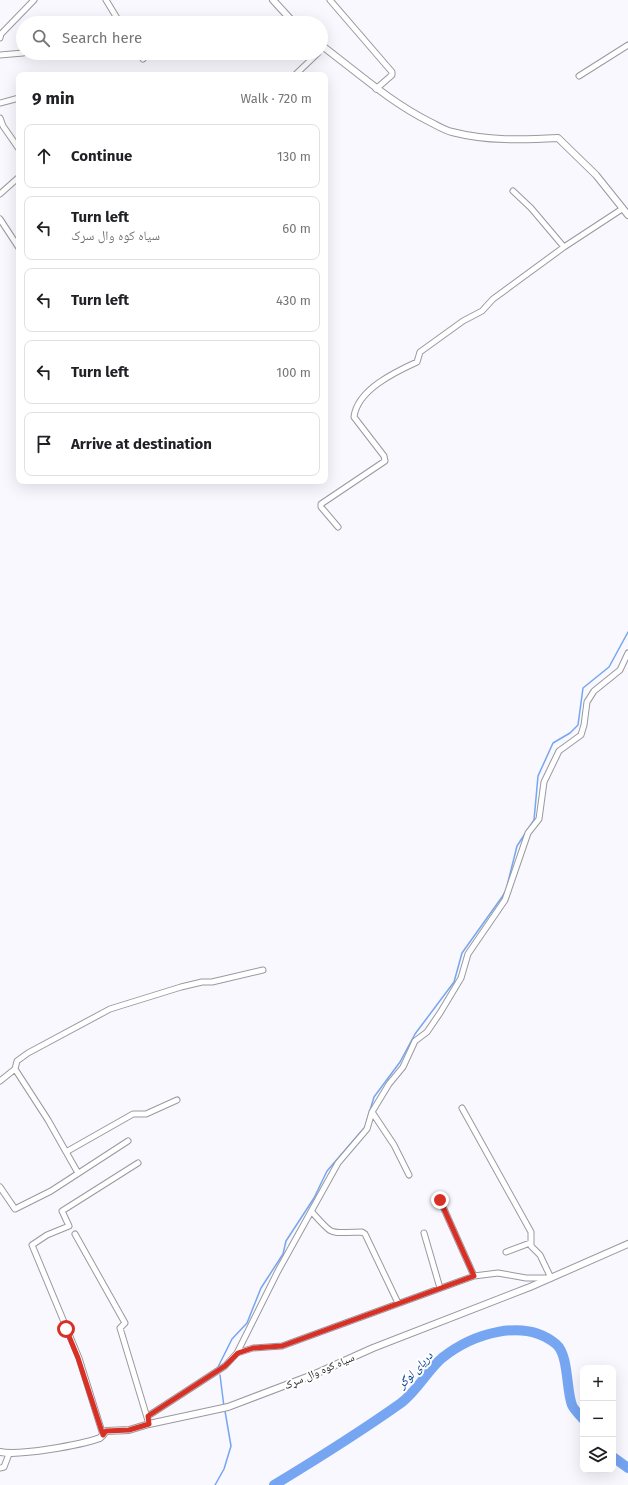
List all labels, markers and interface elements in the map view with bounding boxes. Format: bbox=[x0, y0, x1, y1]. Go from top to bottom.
search box bbox=[16, 16, 328, 60]
icon: search bbox=[30, 27, 52, 49]
text: Search here bbox=[62, 29, 142, 47]
text: 9 min bbox=[32, 88, 75, 109]
text: Walk · 720 m bbox=[240, 91, 312, 106]
icon: ahead bbox=[33, 145, 55, 167]
text: Continue bbox=[71, 147, 132, 165]
text: 130 m bbox=[277, 149, 311, 164]
text: Turn left bbox=[71, 208, 129, 226]
icon: left bbox=[33, 217, 55, 239]
text: 60 m bbox=[282, 221, 311, 236]
text: سیاه کوه وال سړک bbox=[71, 228, 160, 243]
icon: left bbox=[33, 289, 55, 311]
text: Turn left bbox=[71, 291, 129, 309]
text: 430 m bbox=[276, 293, 311, 308]
icon: left bbox=[33, 361, 55, 383]
text: Turn left bbox=[71, 363, 129, 381]
text: 100 m bbox=[276, 365, 311, 380]
icon: arrive bbox=[33, 433, 55, 455]
text: Arrive at destination bbox=[71, 435, 212, 453]
route end bbox=[431, 1191, 449, 1209]
route start bbox=[57, 1320, 75, 1338]
water label: دریای لوگر bbox=[394, 1349, 436, 1393]
street label: سیاه کوه وال سړک bbox=[282, 1351, 356, 1392]
map controls bbox=[580, 1365, 616, 1473]
button: + bbox=[580, 1365, 616, 1401]
button: − bbox=[580, 1401, 616, 1437]
button: layers bbox=[580, 1437, 616, 1473]

